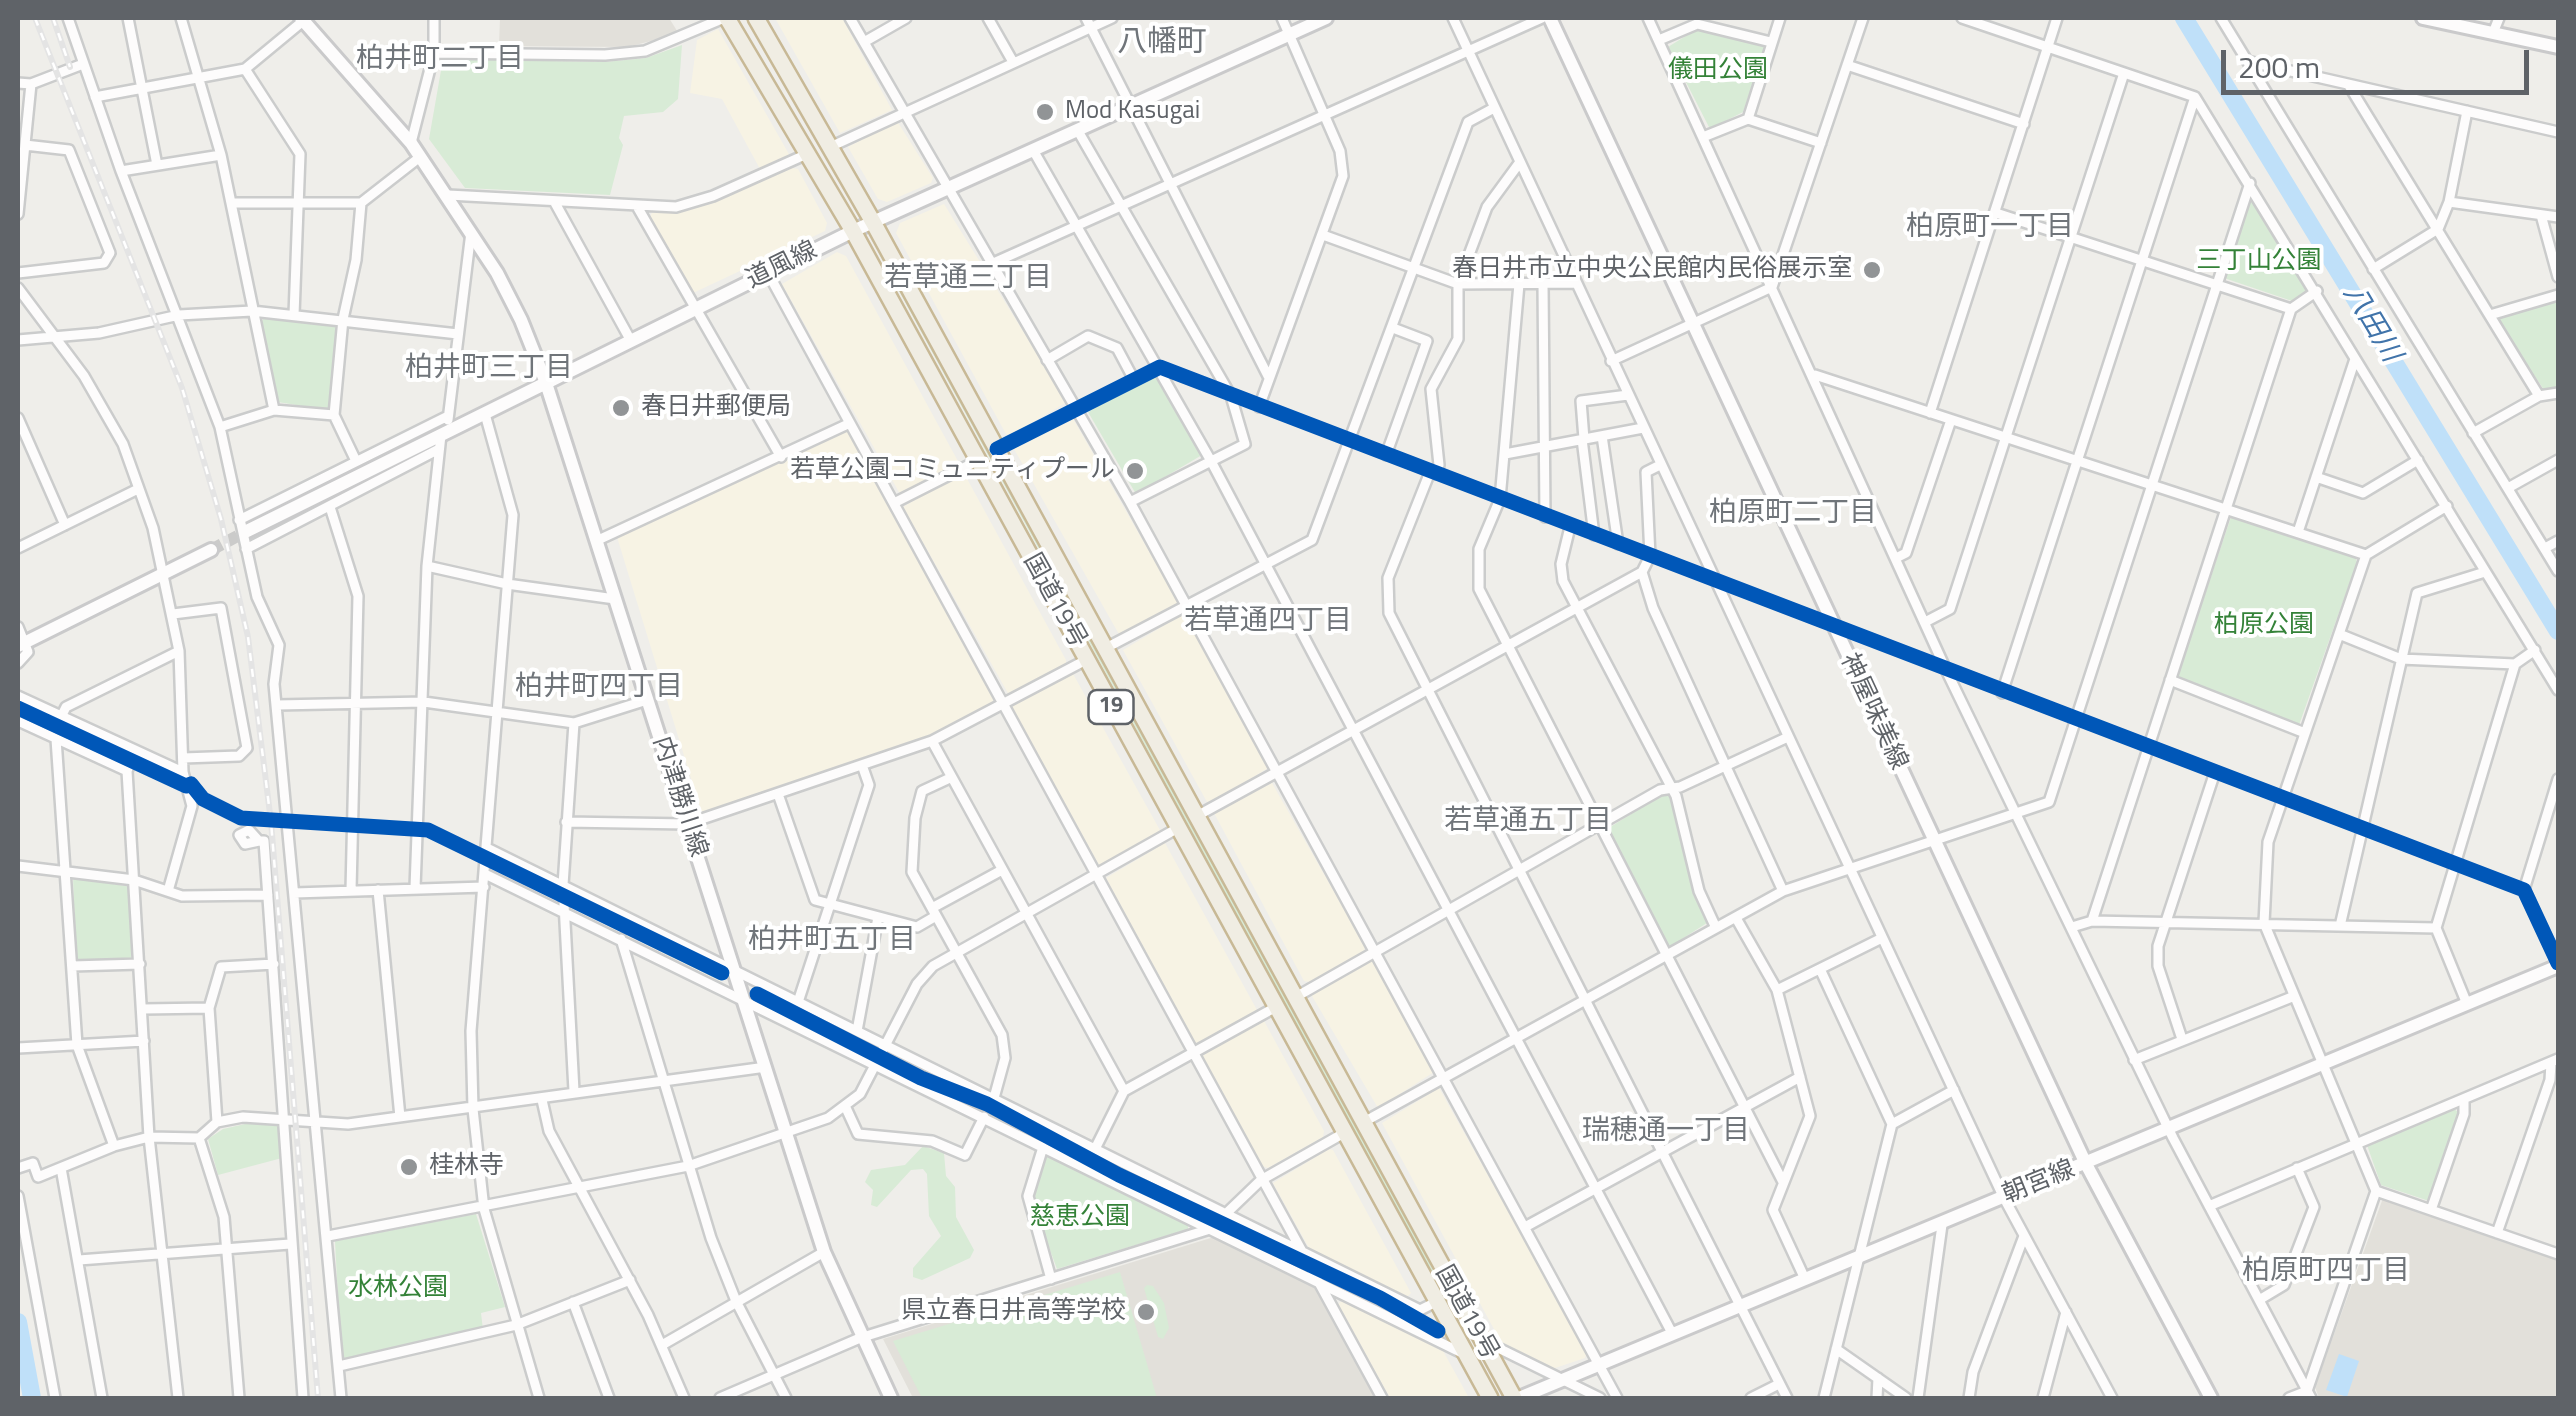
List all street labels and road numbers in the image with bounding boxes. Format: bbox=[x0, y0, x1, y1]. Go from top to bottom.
street label: 道風線 bbox=[742, 236, 822, 296]
street label: 国道19号 bbox=[1016, 549, 1092, 653]
street label: 神屋味美線 bbox=[1833, 649, 1913, 775]
road number: 19 bbox=[1088, 690, 1134, 724]
street label: 内津勝川線 bbox=[645, 733, 713, 861]
street label: 朝宮線 bbox=[1999, 1155, 2079, 1211]
street label: 国道19号 bbox=[1428, 1261, 1504, 1365]

